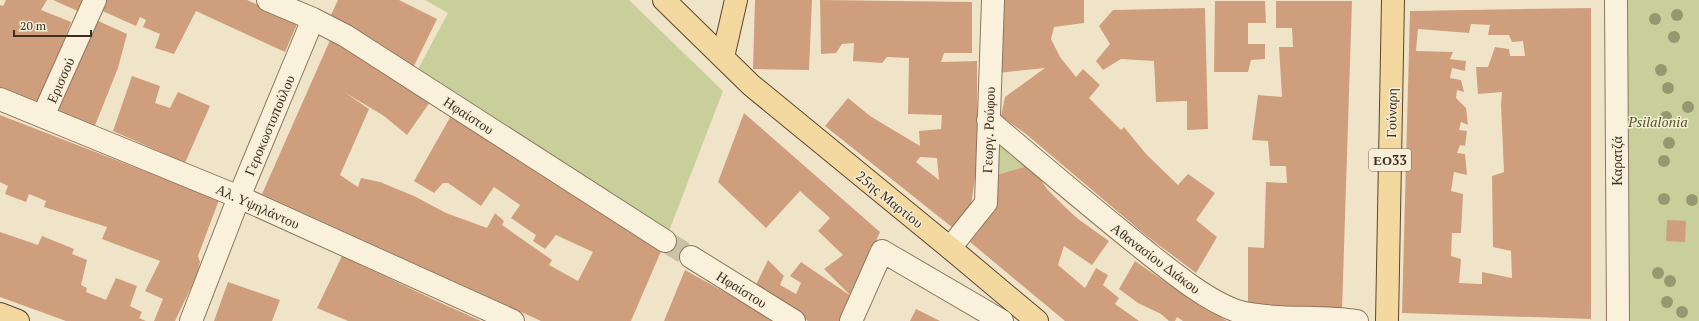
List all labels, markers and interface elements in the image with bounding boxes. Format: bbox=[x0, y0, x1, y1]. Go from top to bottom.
scale bar bbox=[14, 12, 91, 38]
text: 20 m bbox=[20, 18, 47, 33]
street label: Ερισσού bbox=[41, 54, 79, 106]
street label: Γεροκωστοπούλου bbox=[239, 72, 299, 178]
street label: Γεωργ. Ρούφου bbox=[977, 86, 999, 174]
street label: Γούναρη bbox=[1381, 88, 1401, 138]
street label: Ηφαίστου bbox=[440, 92, 498, 138]
park label: Psilalonia bbox=[1627, 112, 1688, 131]
street label: Καρατζά bbox=[1607, 136, 1626, 186]
road number: ΕΟ33 bbox=[1369, 149, 1411, 171]
street label: 25ης Μαρτίου bbox=[852, 166, 928, 232]
street label: Αλ. Υψηλάντου bbox=[213, 179, 303, 233]
street label: Αθανασίου Διάκου bbox=[1107, 218, 1205, 298]
street label: Ηφαίστου bbox=[713, 266, 771, 312]

